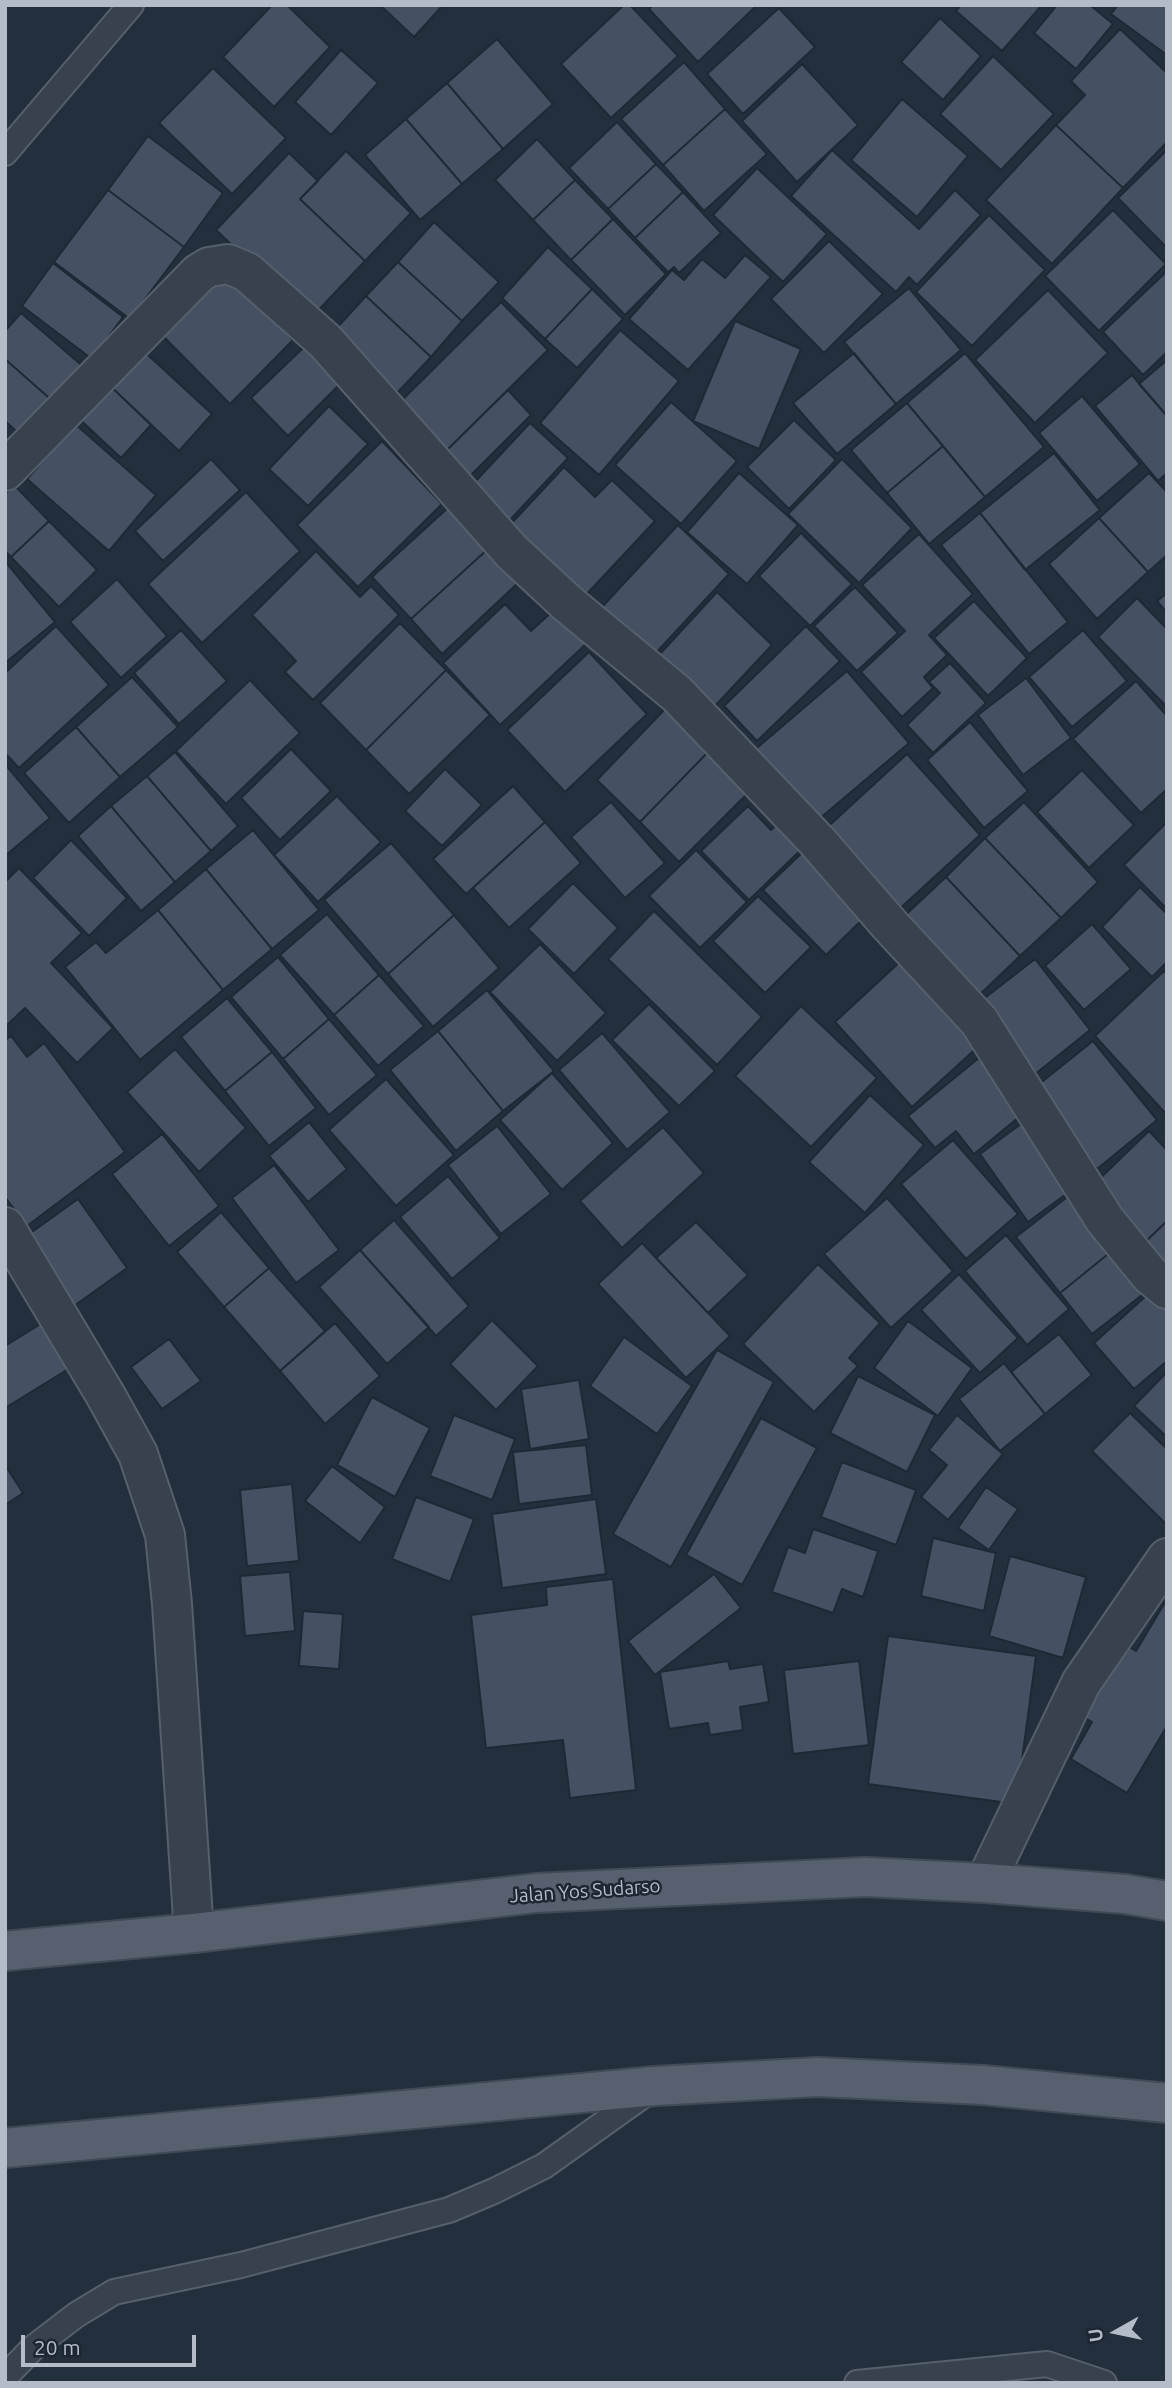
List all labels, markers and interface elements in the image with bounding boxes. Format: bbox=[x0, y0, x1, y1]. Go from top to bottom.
street label: Jalan Yos Sudarso bbox=[509, 1874, 661, 1908]
north arrow bbox=[1081, 2297, 1151, 2367]
scale bar bbox=[24, 2322, 200, 2366]
text: U bbox=[1083, 2327, 1107, 2344]
text: 20 m bbox=[34, 2335, 81, 2359]

